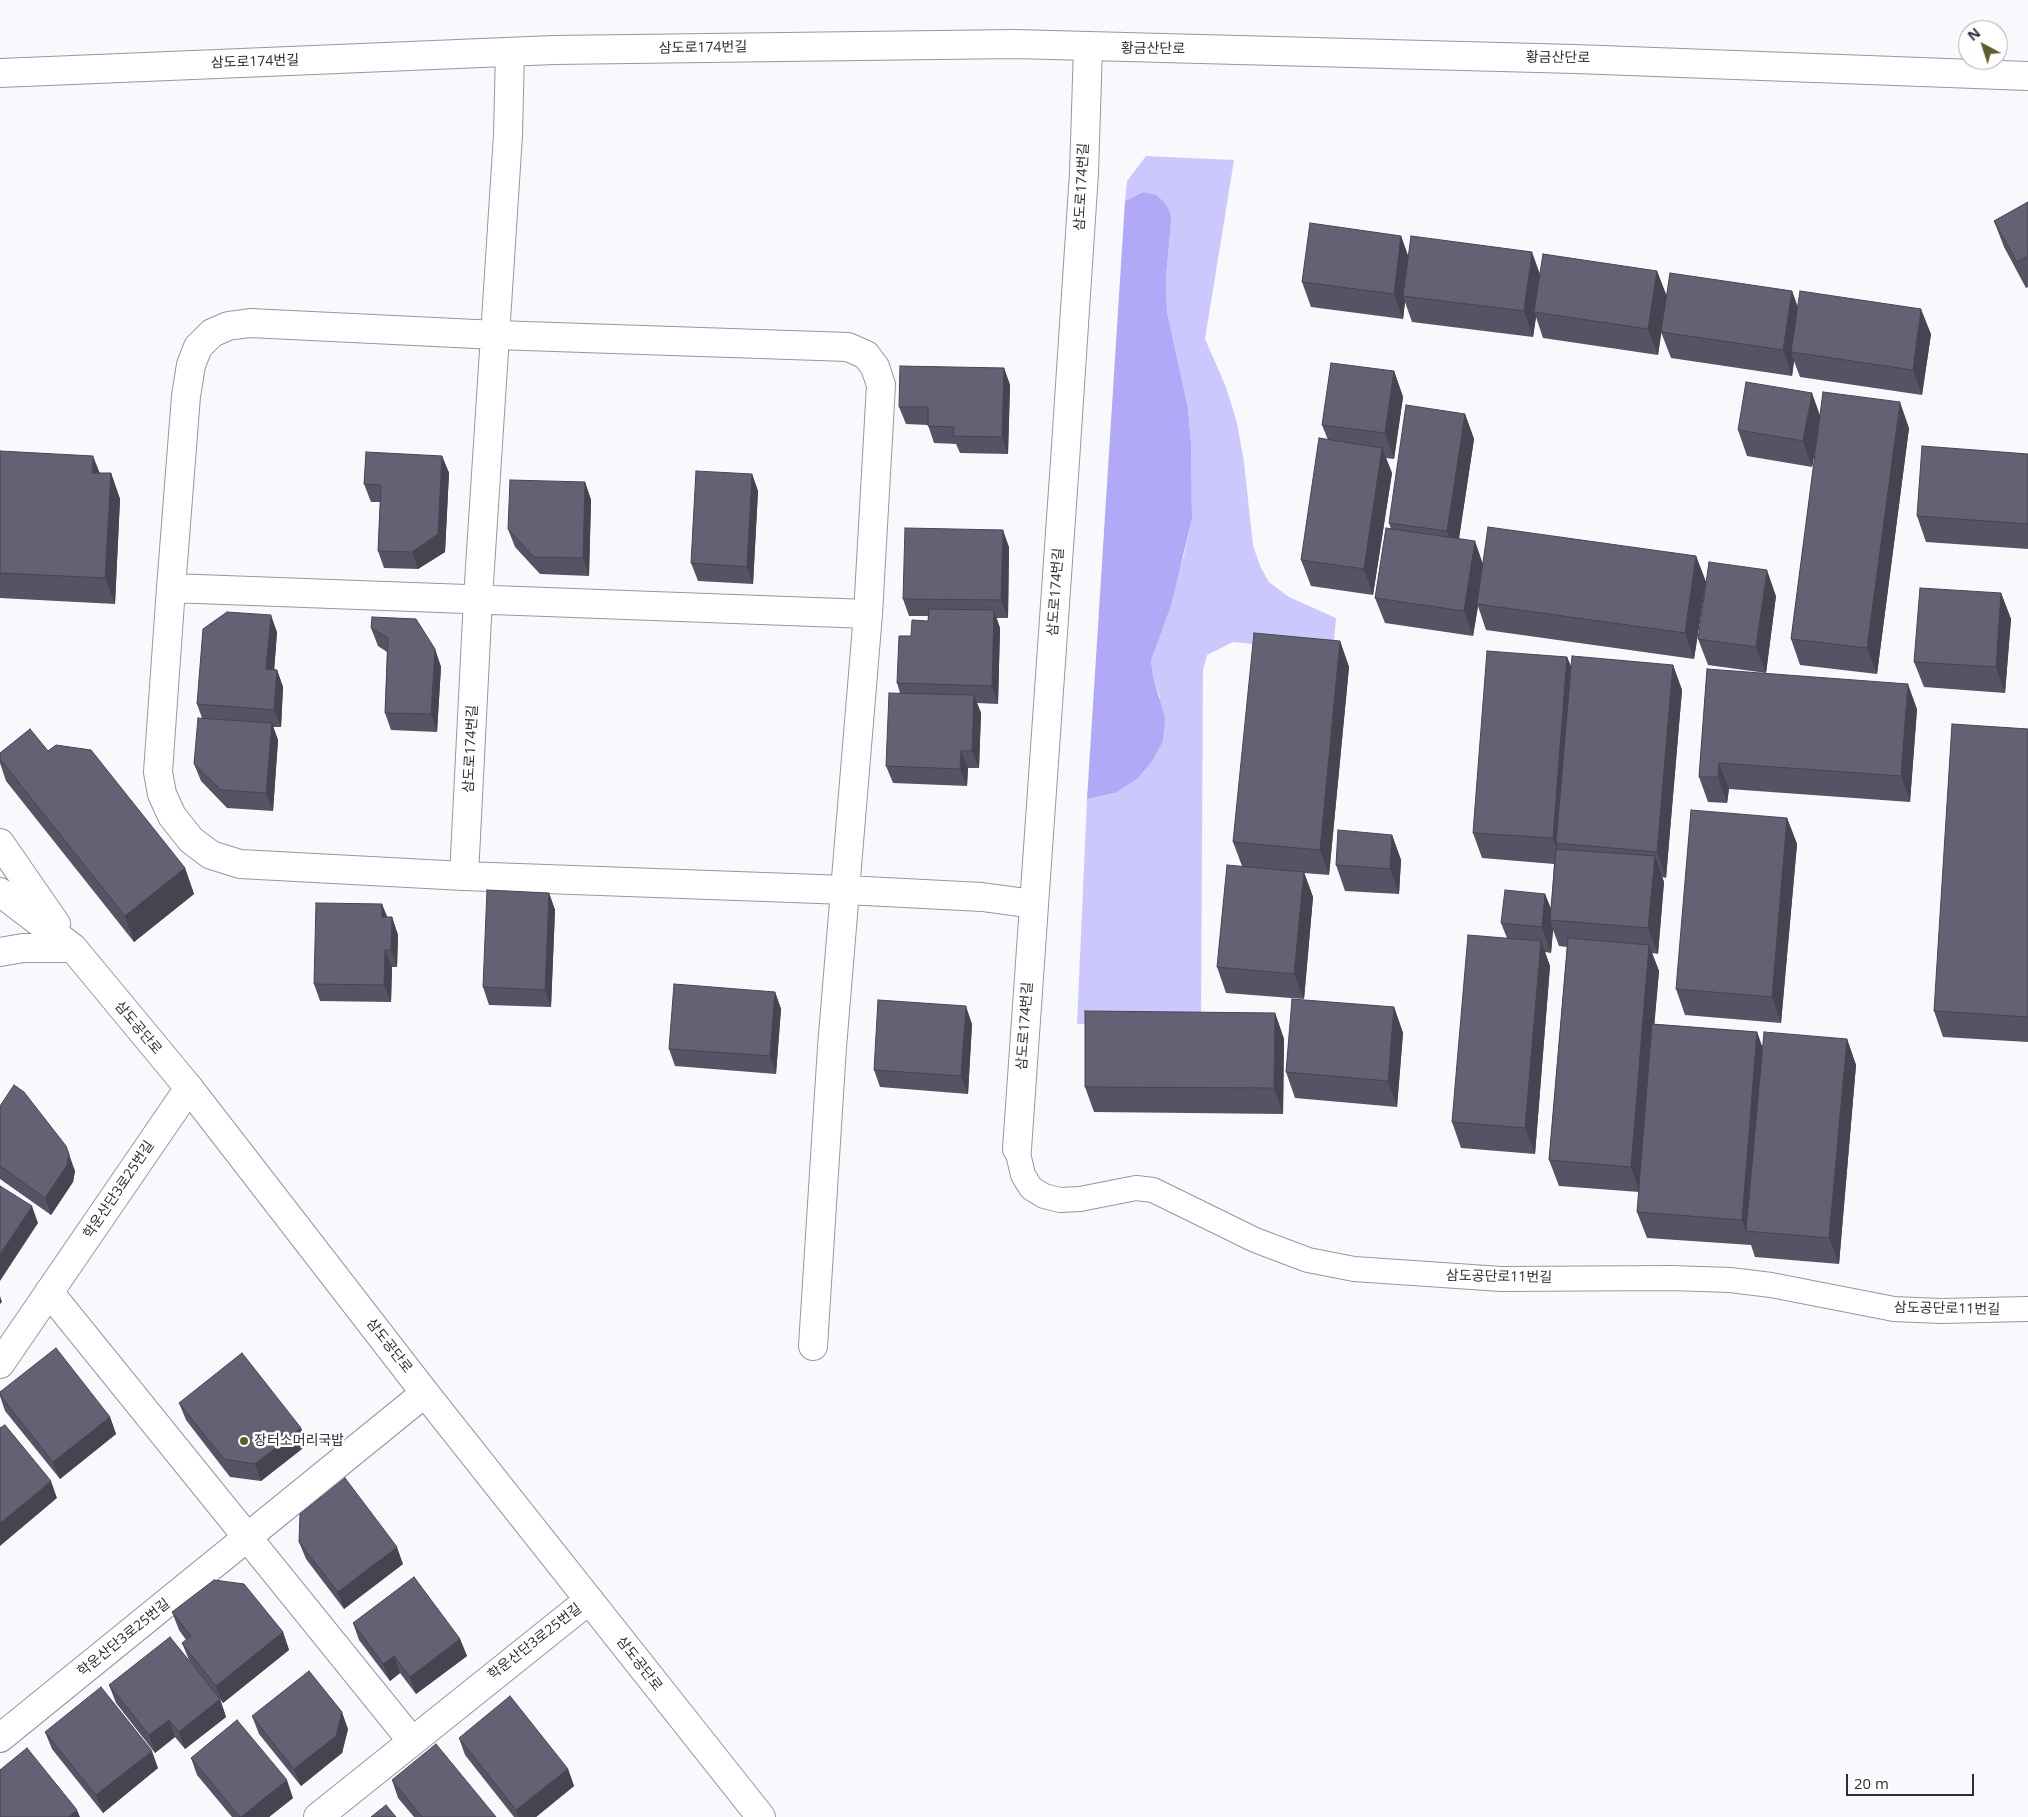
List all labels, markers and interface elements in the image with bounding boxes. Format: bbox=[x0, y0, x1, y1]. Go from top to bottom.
north arrow bbox=[1958, 20, 2008, 70]
text: N bbox=[1963, 23, 1984, 45]
street label: 삼도로174번길 bbox=[659, 39, 747, 57]
street label: 황금산단로 bbox=[1121, 40, 1185, 58]
street label: 황금산단로 bbox=[1526, 49, 1590, 67]
street label: 삼도로174번길 bbox=[211, 52, 299, 72]
street label: 삼도로174번길 bbox=[1071, 142, 1093, 232]
street label: 삼도로174번길 bbox=[1045, 547, 1067, 637]
street label: 삼도로174번길 bbox=[460, 704, 482, 794]
street label: 삼도로174번길 bbox=[1014, 981, 1036, 1071]
street label: 삼도공단로 bbox=[111, 998, 165, 1058]
street label: 학운산단3로25번길 bbox=[80, 1138, 158, 1242]
street label: 삼도공단로11번길 bbox=[1446, 1268, 1552, 1286]
street label: 삼도공단로11번길 bbox=[1894, 1300, 2000, 1318]
street label: 삼도공단로 bbox=[363, 1315, 415, 1377]
place label: 장터소머리국밥 bbox=[254, 1433, 344, 1449]
marker: 장터소머리국밥 bbox=[238, 1435, 250, 1447]
street label: 학운산단3로25번길 bbox=[74, 1596, 174, 1680]
street label: 학운산단3로25번길 bbox=[485, 1600, 585, 1684]
street label: 삼도공단로 bbox=[613, 1633, 665, 1695]
scale bar bbox=[1848, 1764, 1976, 1796]
text: 20 m bbox=[1854, 1773, 1889, 1793]

